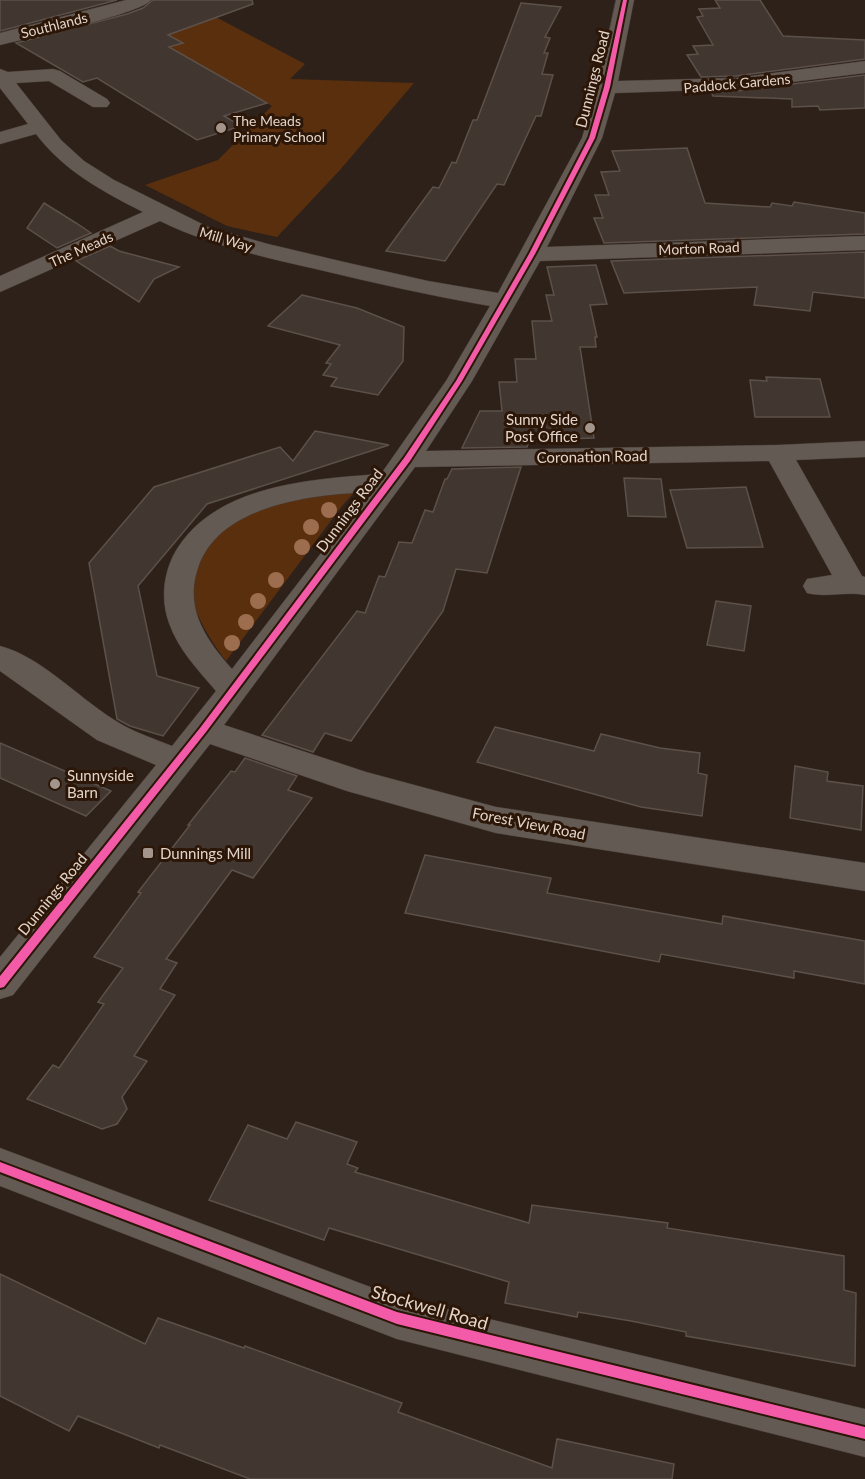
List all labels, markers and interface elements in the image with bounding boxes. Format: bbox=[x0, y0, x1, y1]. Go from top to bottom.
street label: Southlands bbox=[19, 9, 89, 41]
street label: Dunnings Road bbox=[571, 28, 613, 130]
street label: Paddock Gardens bbox=[683, 70, 791, 96]
place label: The Meads Primary School bbox=[233, 112, 325, 145]
marker: The Meads Primary School bbox=[214, 121, 228, 135]
street label: Mill Way bbox=[198, 223, 255, 255]
street label: The Meads bbox=[46, 227, 116, 271]
street label: Morton Road bbox=[658, 238, 740, 258]
place label: Sunny Side Post Office bbox=[505, 410, 578, 445]
marker: Sunny Side Post Office bbox=[583, 421, 597, 435]
street label: Coronation Road bbox=[536, 446, 648, 466]
street label: Dunnings Road bbox=[312, 465, 386, 555]
place label: Sunnyside Barn bbox=[67, 766, 134, 801]
marker: Sunnyside Barn bbox=[48, 777, 62, 791]
street label: Forest View Road bbox=[471, 803, 587, 843]
place label: Dunnings Mill bbox=[160, 844, 251, 862]
marker: Dunnings Mill bbox=[141, 846, 155, 860]
street label: Dunnings Road bbox=[14, 850, 90, 938]
street label: Stockwell Road bbox=[369, 1280, 491, 1334]

